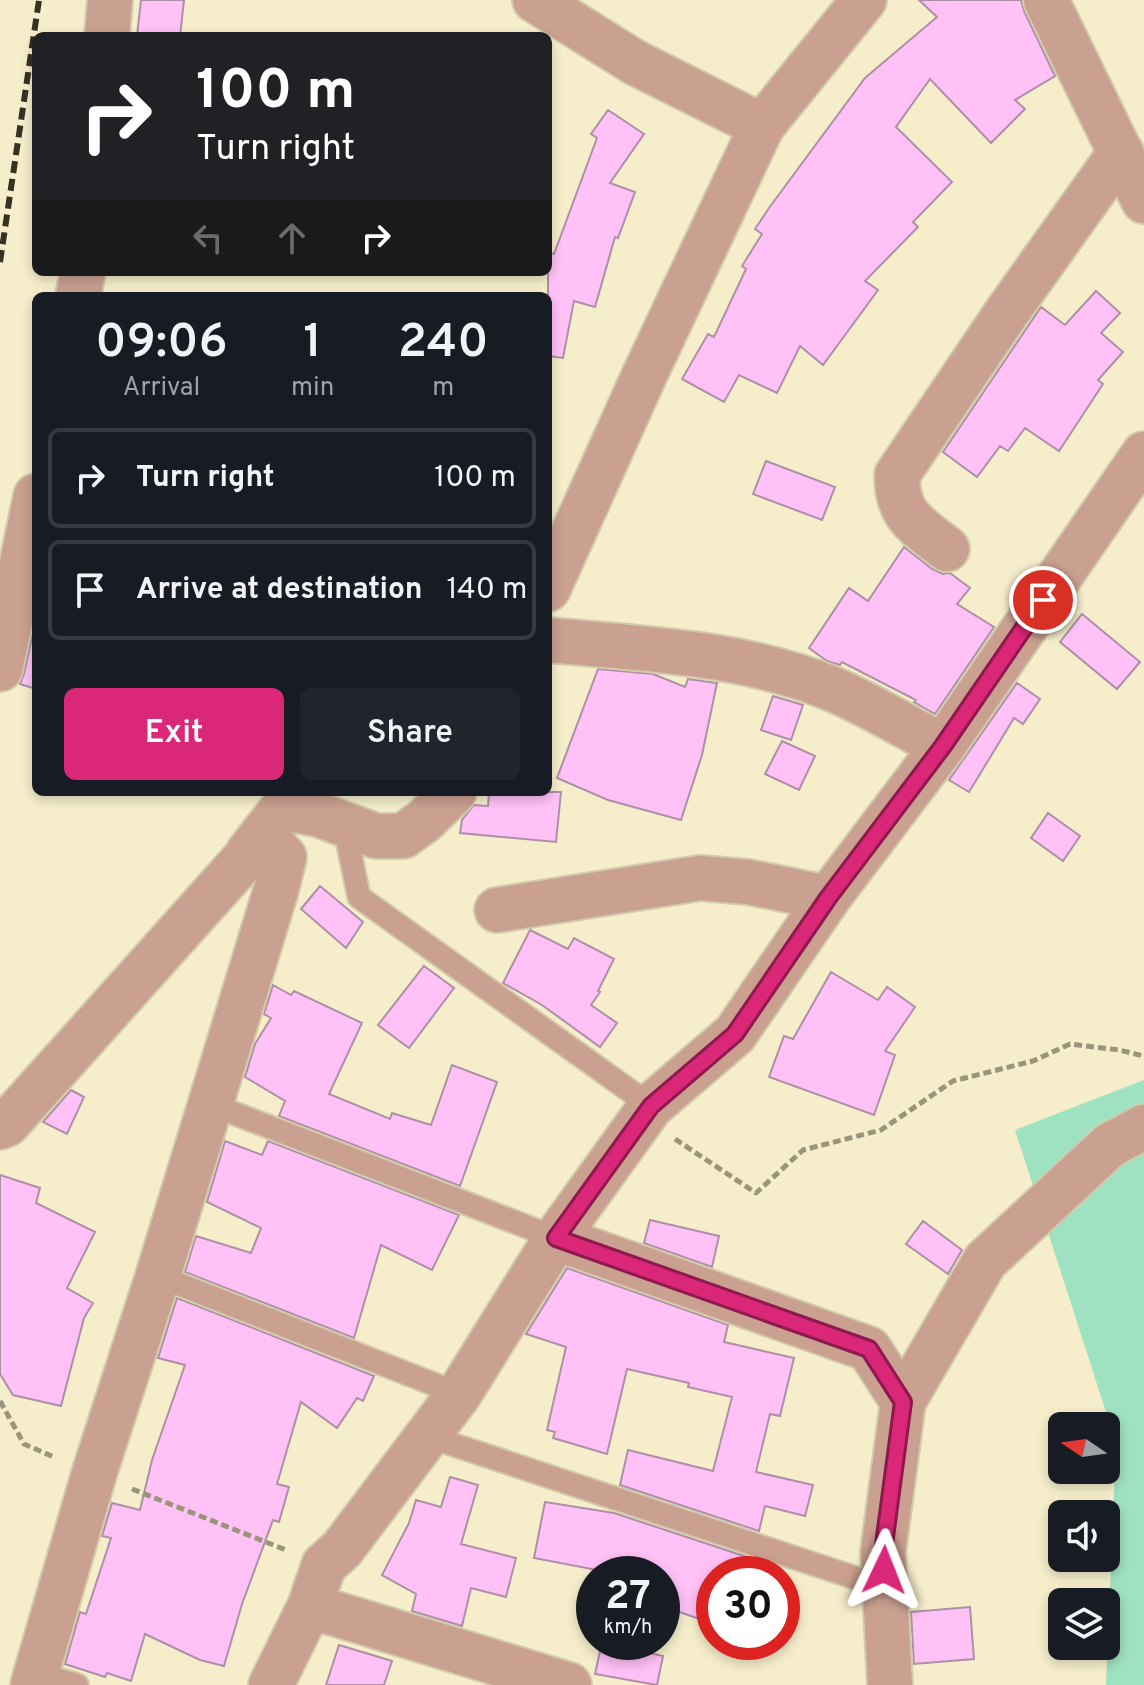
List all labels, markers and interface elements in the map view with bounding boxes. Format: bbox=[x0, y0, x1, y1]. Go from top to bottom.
text: 100 m bbox=[196, 58, 355, 128]
icon: right bbox=[64, 64, 168, 168]
text: Turn right bbox=[196, 127, 355, 173]
icon: left bbox=[186, 216, 230, 260]
icon: ahead bbox=[270, 216, 314, 260]
icon: right bbox=[354, 216, 398, 260]
text: 09:06 bbox=[95, 314, 228, 374]
text: 1 bbox=[303, 314, 322, 374]
text: 240 bbox=[398, 314, 489, 374]
text: Arrival bbox=[123, 372, 200, 405]
text: min bbox=[291, 372, 334, 405]
text: m bbox=[432, 372, 454, 405]
icon: right bbox=[68, 456, 112, 500]
text: Turn right bbox=[136, 460, 274, 497]
text: 100 m bbox=[434, 460, 516, 497]
pin bbox=[1009, 566, 1077, 634]
icon: arrive bbox=[68, 568, 112, 612]
text: Arrive at destination bbox=[136, 572, 422, 609]
text: 140 m bbox=[446, 572, 527, 609]
icon: arrive bbox=[1021, 578, 1065, 622]
button: Exit bbox=[64, 688, 284, 780]
button: Share bbox=[300, 688, 520, 780]
north arrow bbox=[1048, 1412, 1120, 1484]
map controls bbox=[1048, 1412, 1120, 1660]
button: sound bbox=[1048, 1500, 1120, 1572]
position arrow bbox=[842, 1528, 926, 1612]
speed limit sign: 30 bbox=[696, 1556, 800, 1660]
text: 27 bbox=[605, 1573, 651, 1623]
button: layers bbox=[1048, 1588, 1120, 1660]
text: km/h bbox=[604, 1615, 652, 1641]

